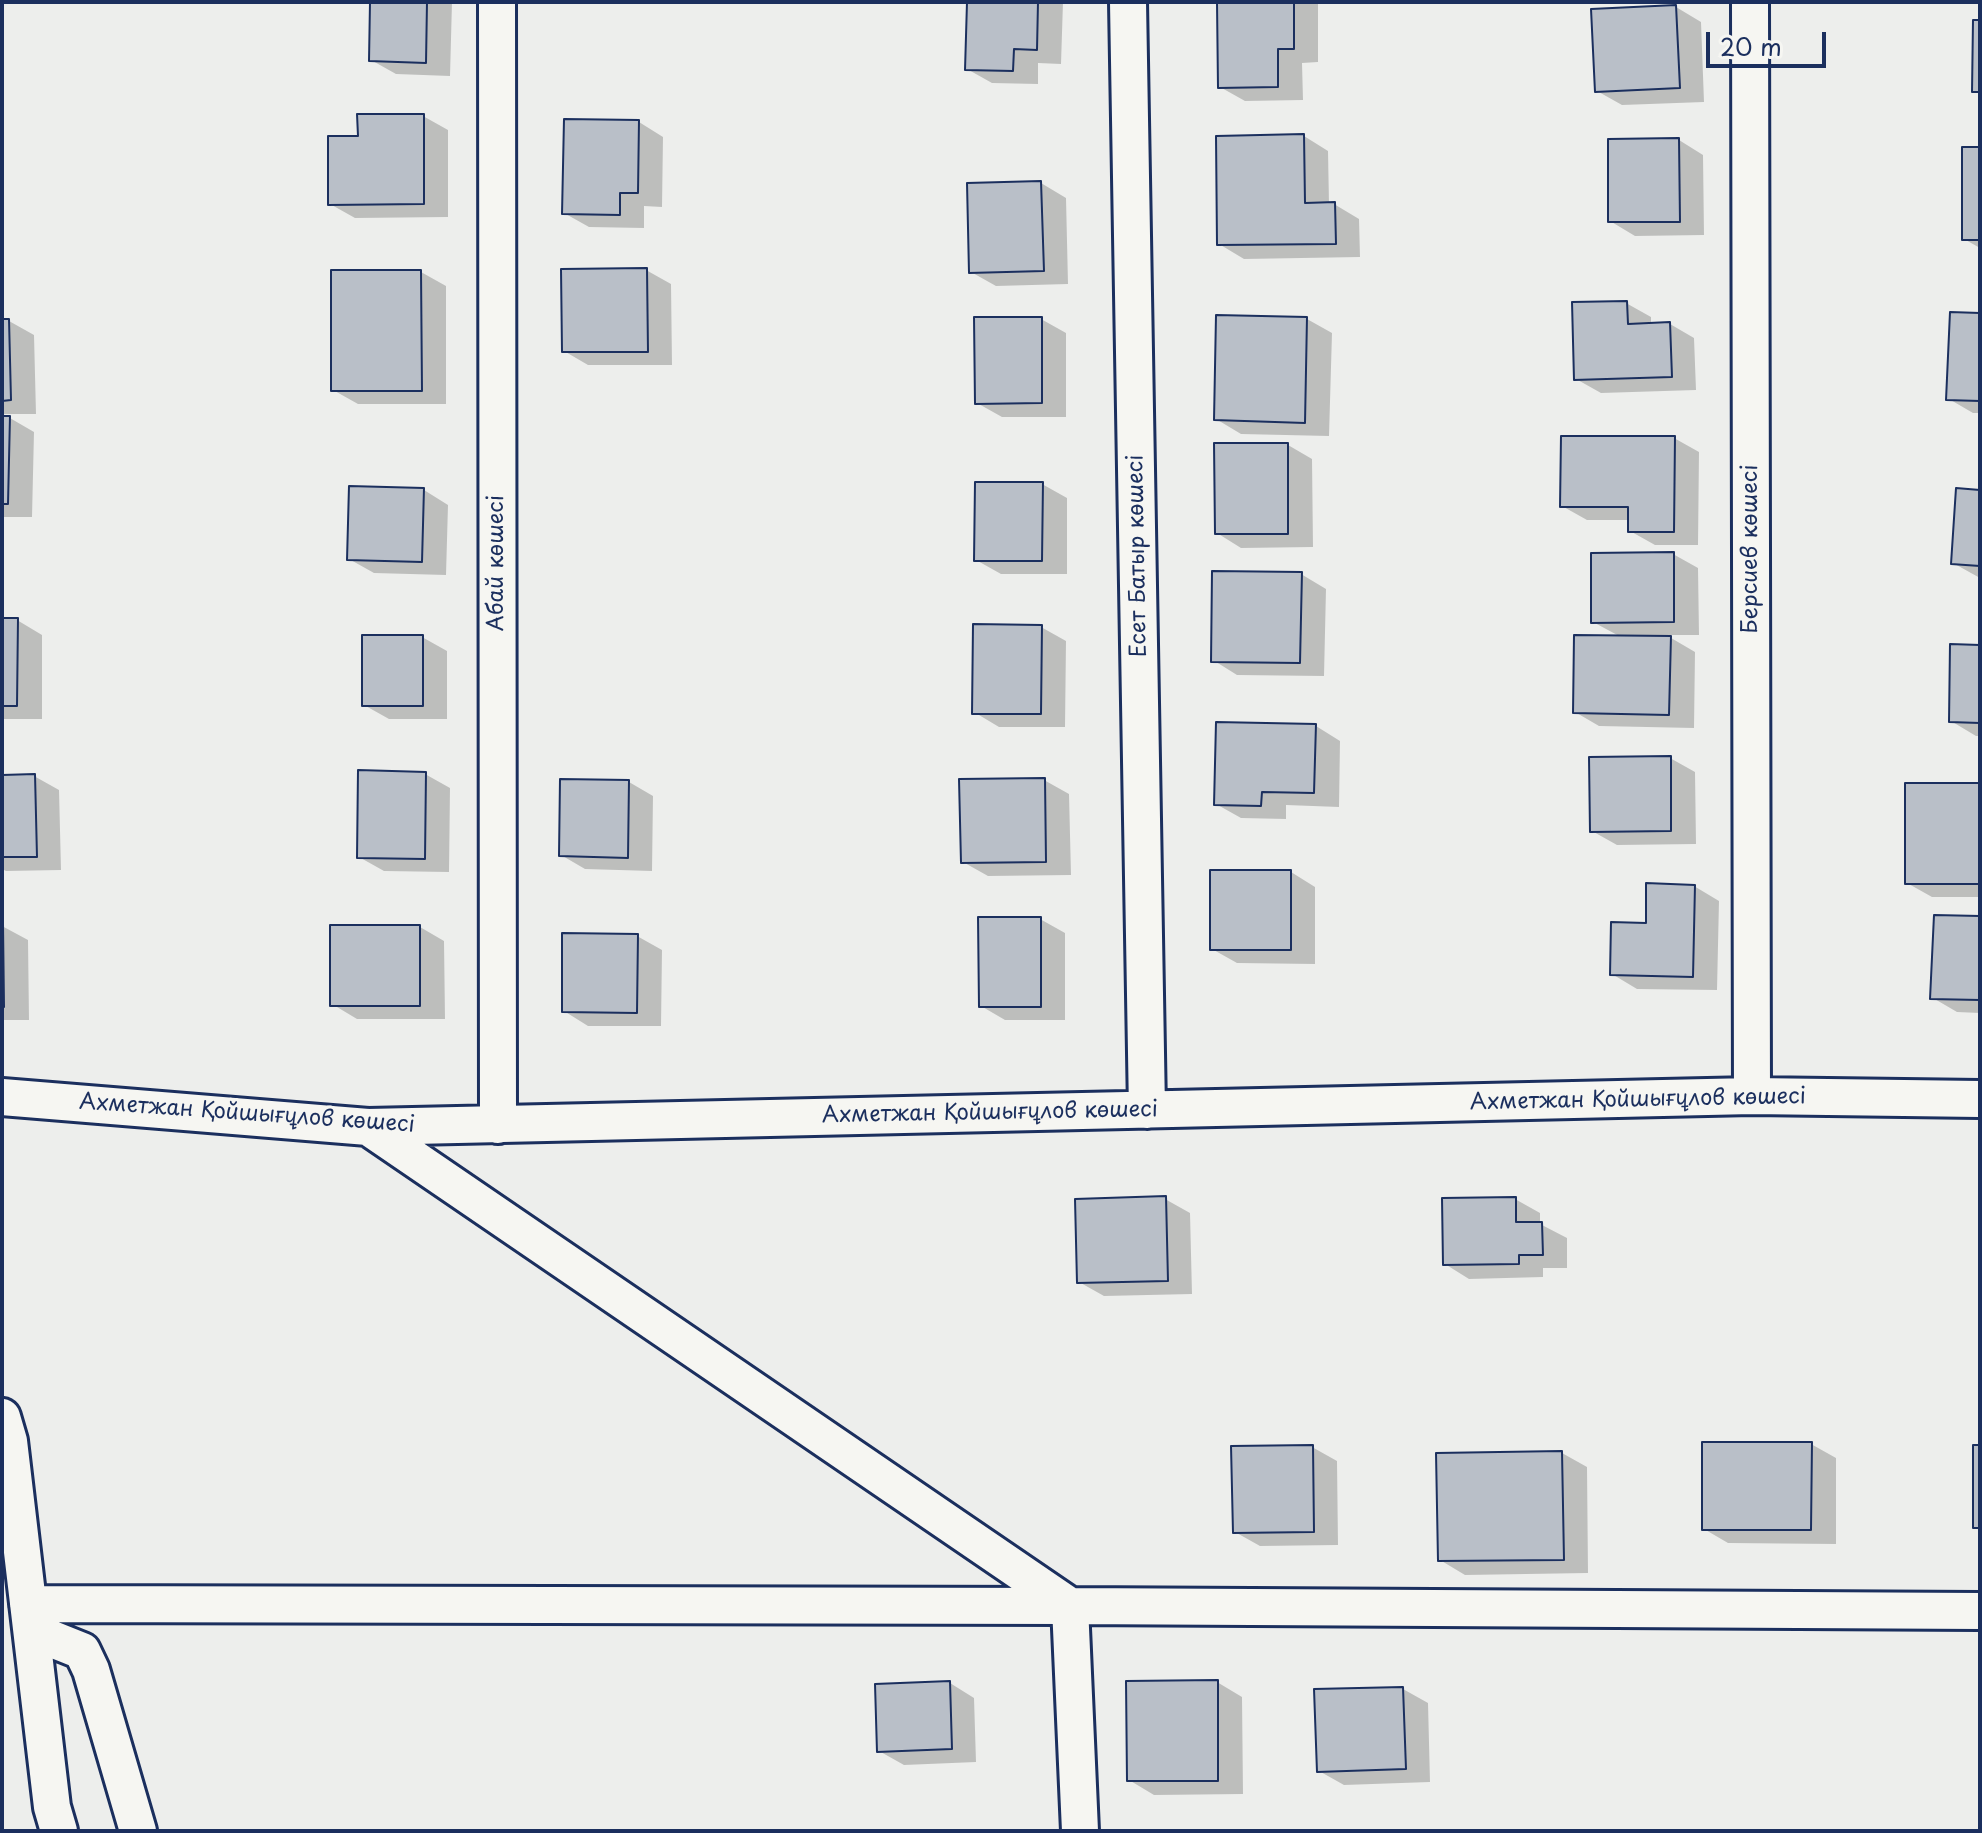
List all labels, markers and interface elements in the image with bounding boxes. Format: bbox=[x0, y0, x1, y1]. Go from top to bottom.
scale bar bbox=[1710, 16, 1830, 66]
text: 20 m bbox=[1720, 28, 1782, 64]
street label: Есет Батыр көшесі bbox=[1123, 454, 1153, 658]
street label: Берсиев көшесі bbox=[1738, 464, 1764, 634]
street label: Абай көшесі bbox=[484, 495, 510, 631]
street label: Ахметжан Қойшығұлов көшесі bbox=[1470, 1084, 1806, 1116]
street label: Ахметжан Қойшығұлов көшесі bbox=[78, 1089, 416, 1139]
street label: Ахметжан Қойшығұлов көшесі bbox=[822, 1097, 1158, 1129]

